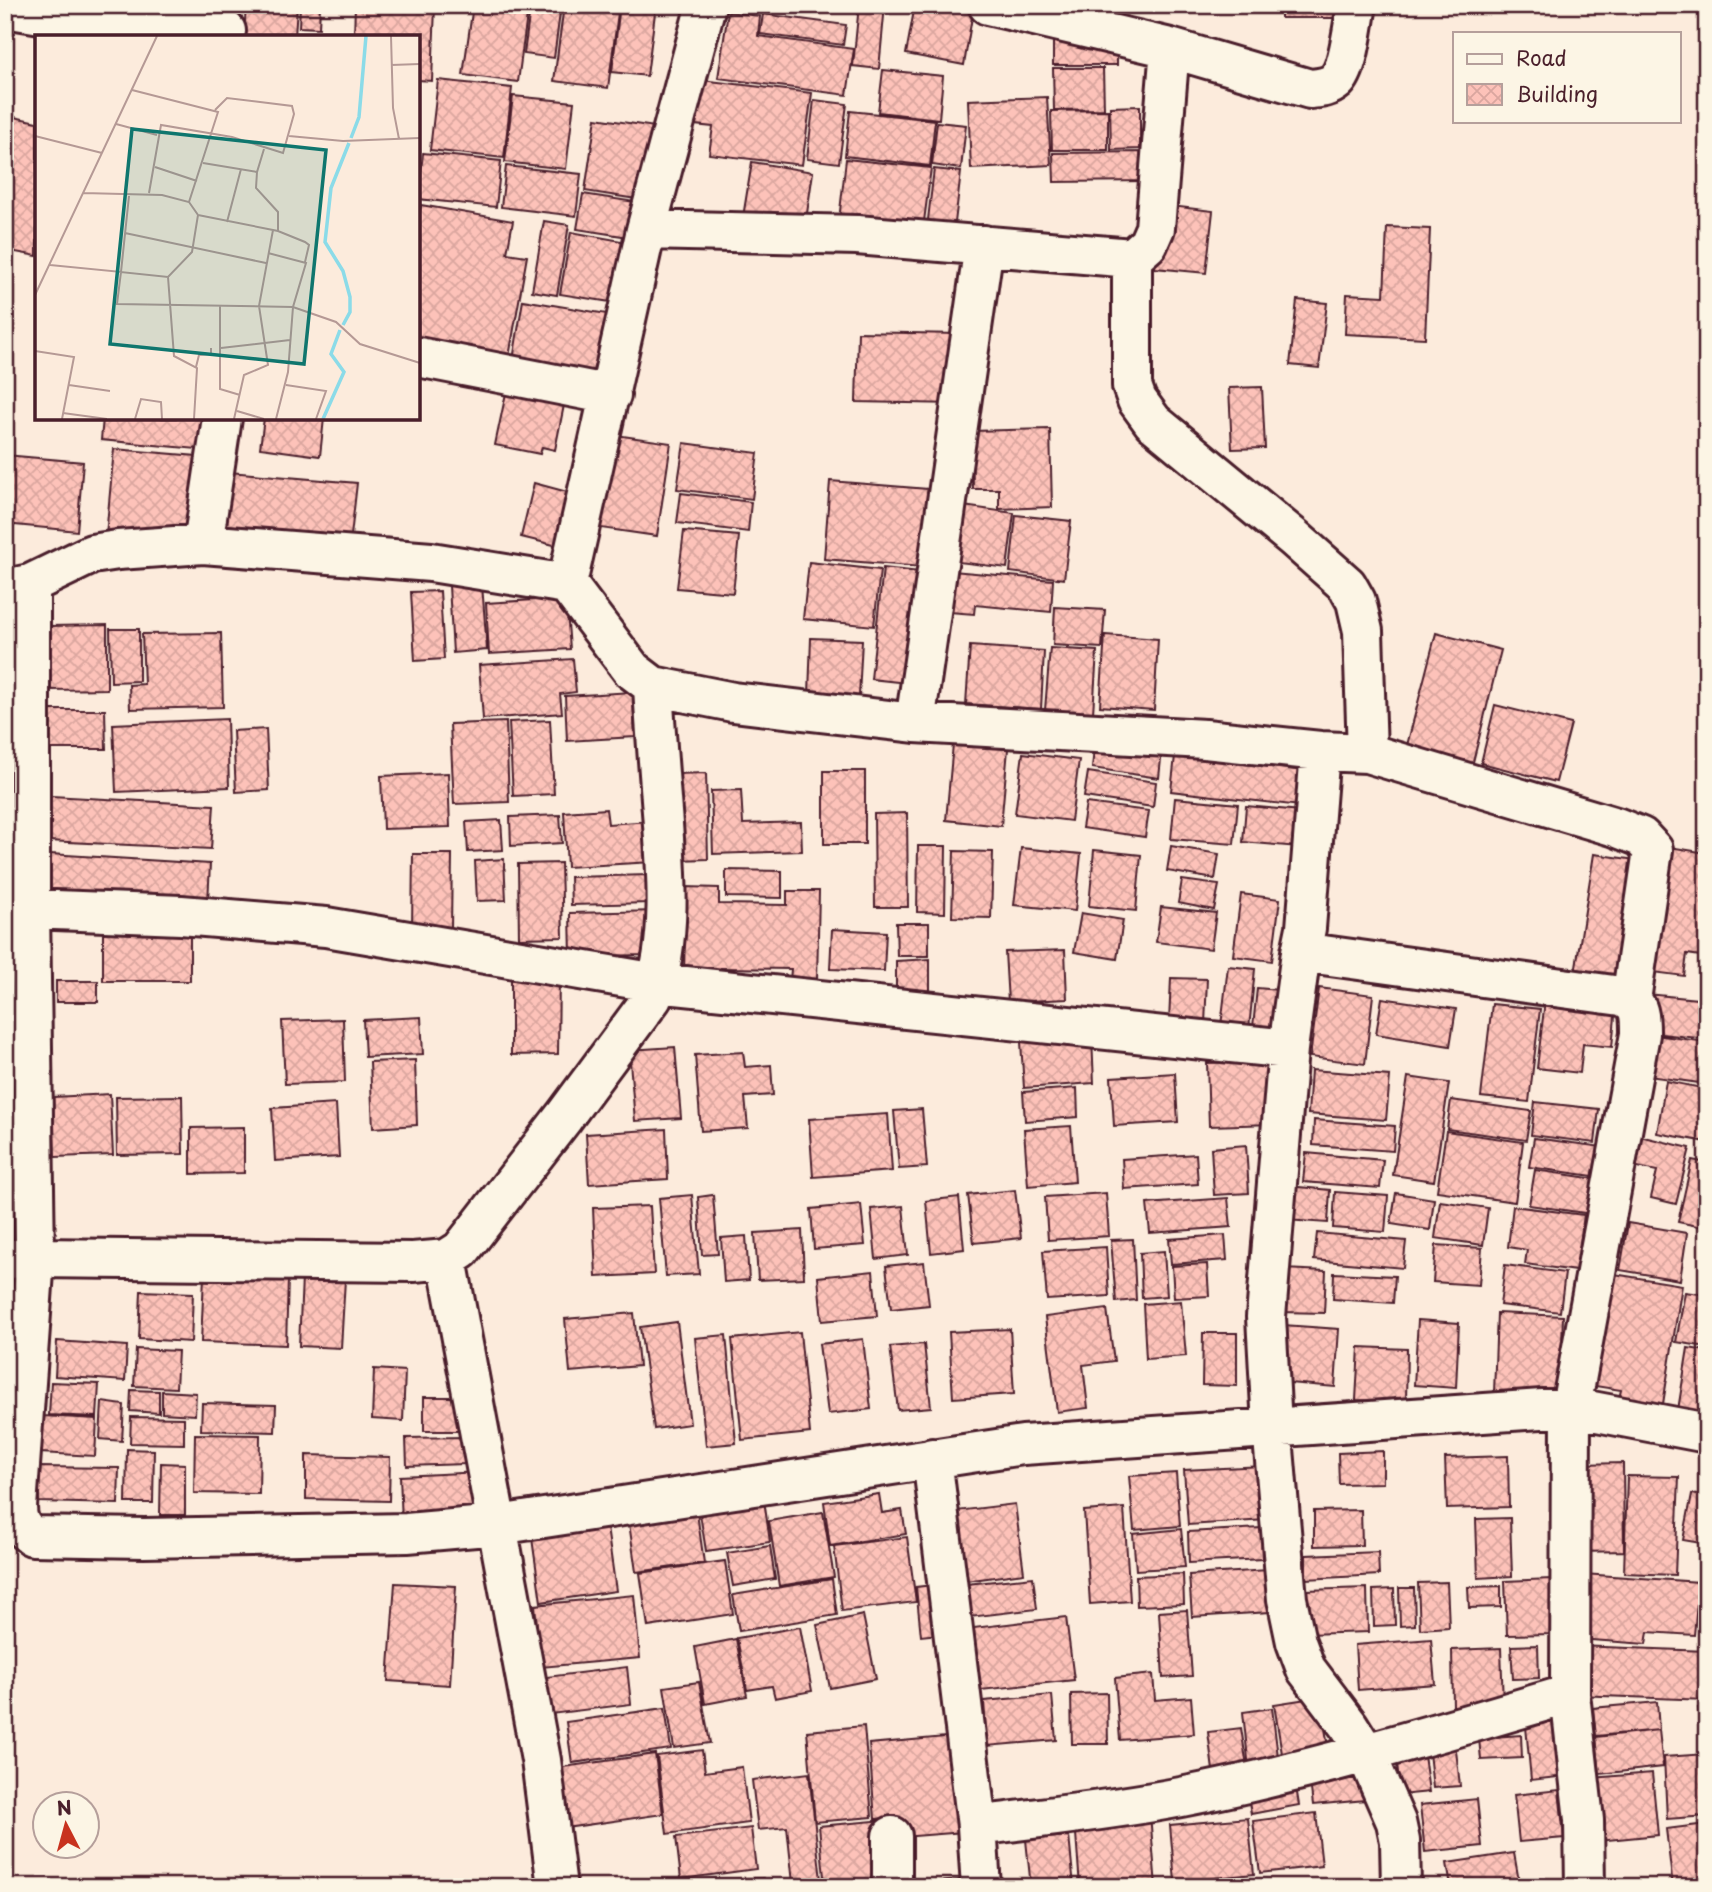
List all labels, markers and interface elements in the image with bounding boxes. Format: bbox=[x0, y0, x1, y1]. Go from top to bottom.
legend bbox=[1453, 32, 1680, 122]
inset map bbox=[35, 35, 420, 420]
text: Road bbox=[1516, 41, 1567, 73]
text: Building bbox=[1516, 77, 1598, 109]
north arrow bbox=[32, 1790, 102, 1860]
text: N bbox=[55, 1792, 73, 1822]

